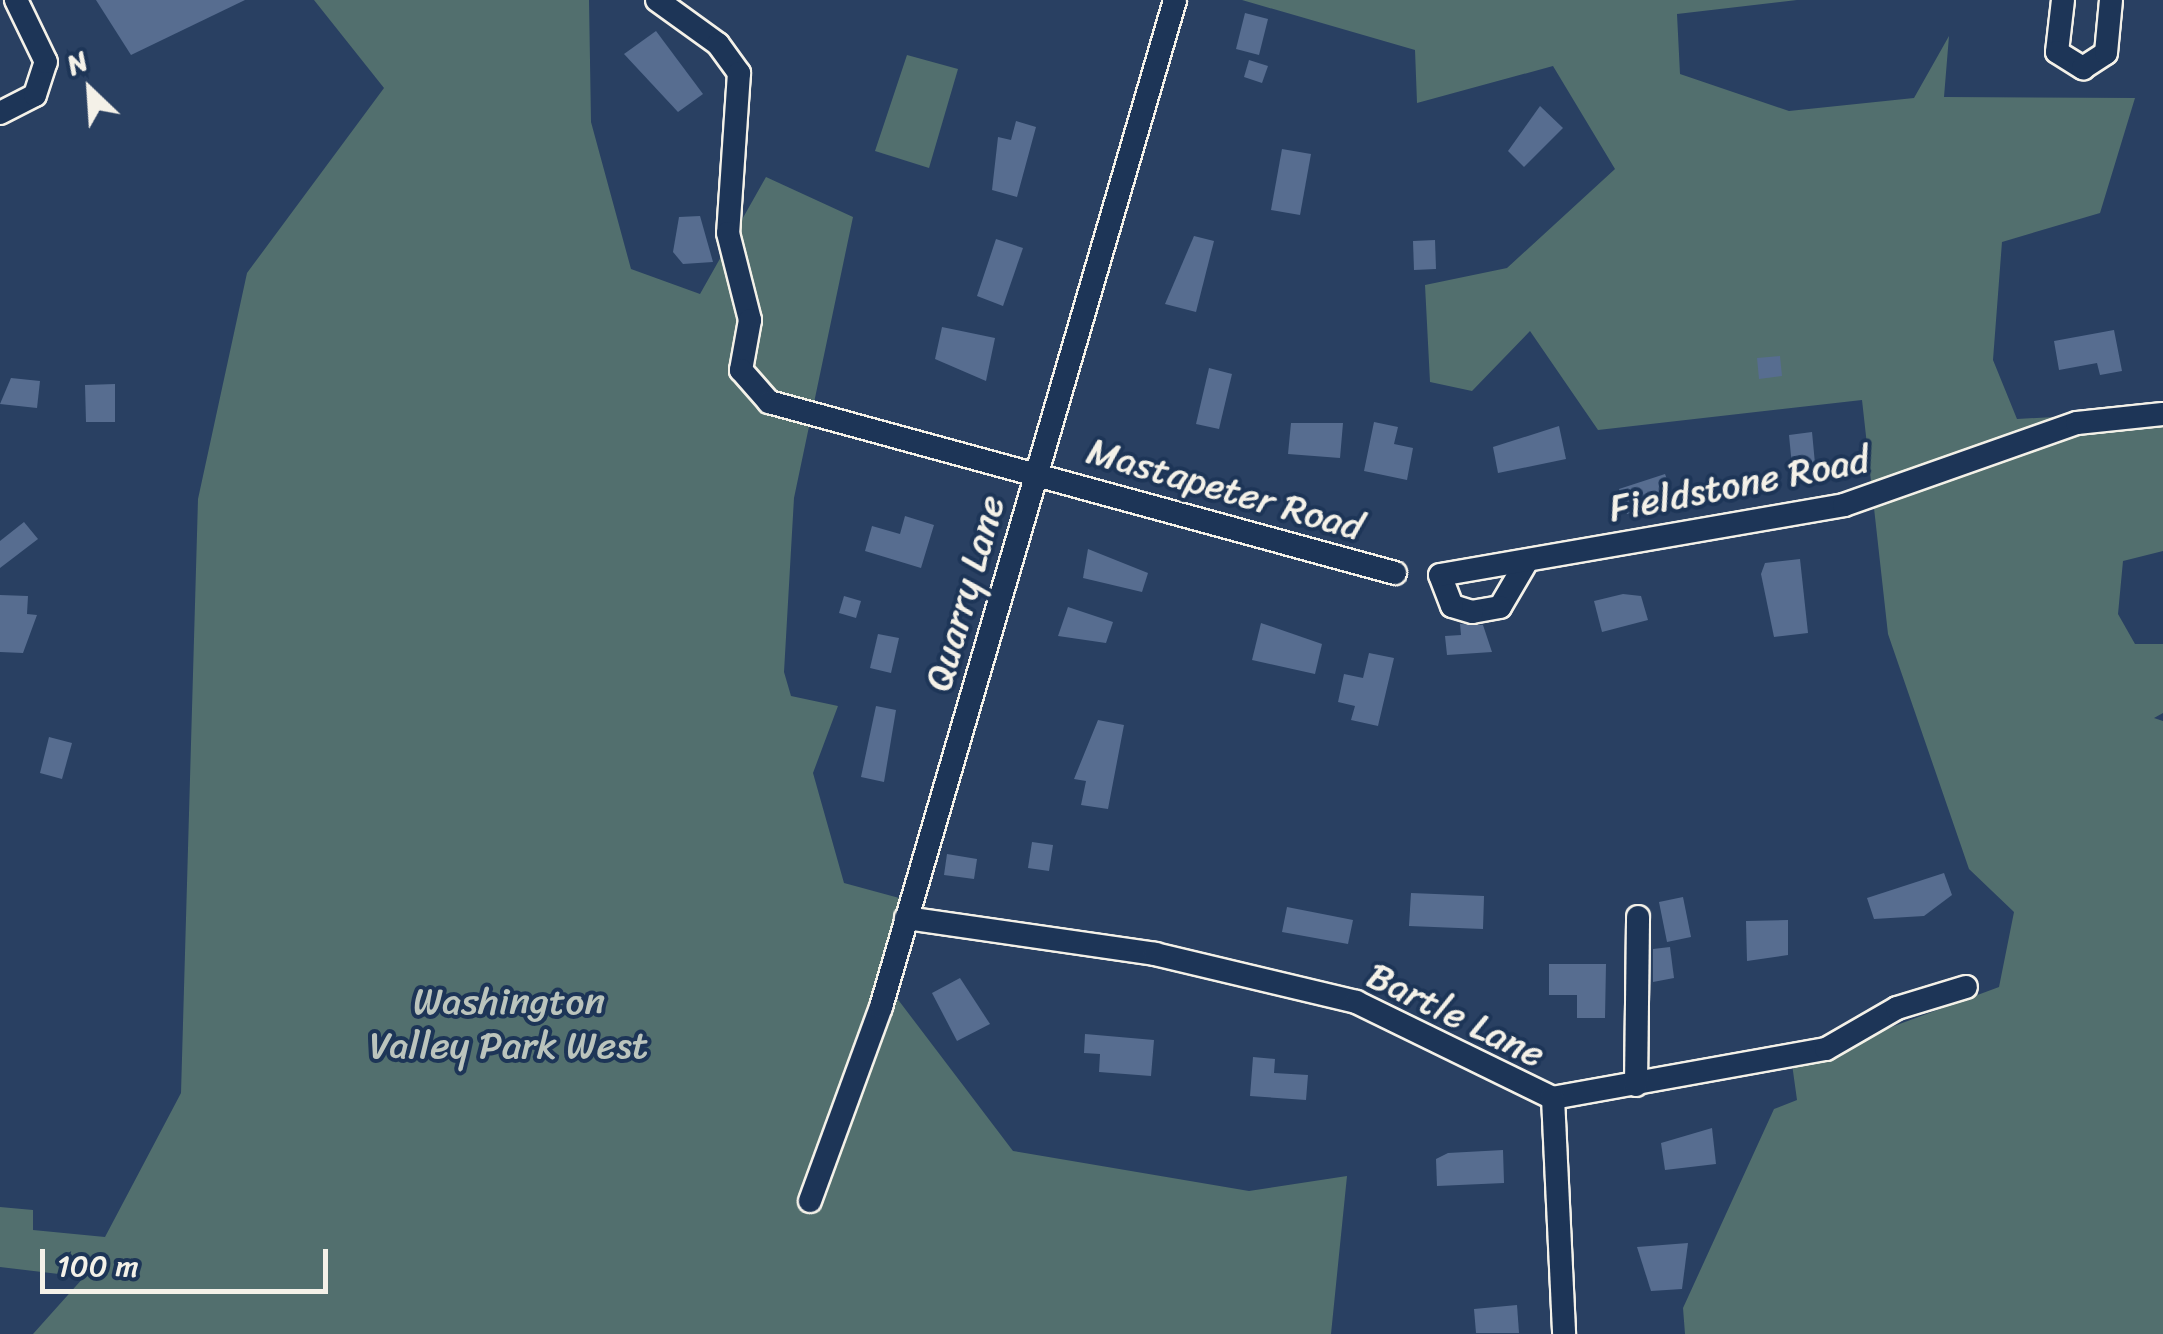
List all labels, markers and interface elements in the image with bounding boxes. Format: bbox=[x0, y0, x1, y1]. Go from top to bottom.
text: N bbox=[58, 36, 96, 89]
north arrow bbox=[40, 40, 140, 140]
street label: Mastapeter Road bbox=[1082, 428, 1368, 550]
street label: Fieldstone Road bbox=[1605, 436, 1873, 532]
street label: Quarry Lane bbox=[915, 490, 1015, 696]
street label: Bartle Lane bbox=[1360, 952, 1552, 1078]
park label: Washington Valley Park West bbox=[369, 979, 649, 1068]
scale bar bbox=[45, 1229, 332, 1291]
text: 100 m bbox=[57, 1239, 139, 1293]

